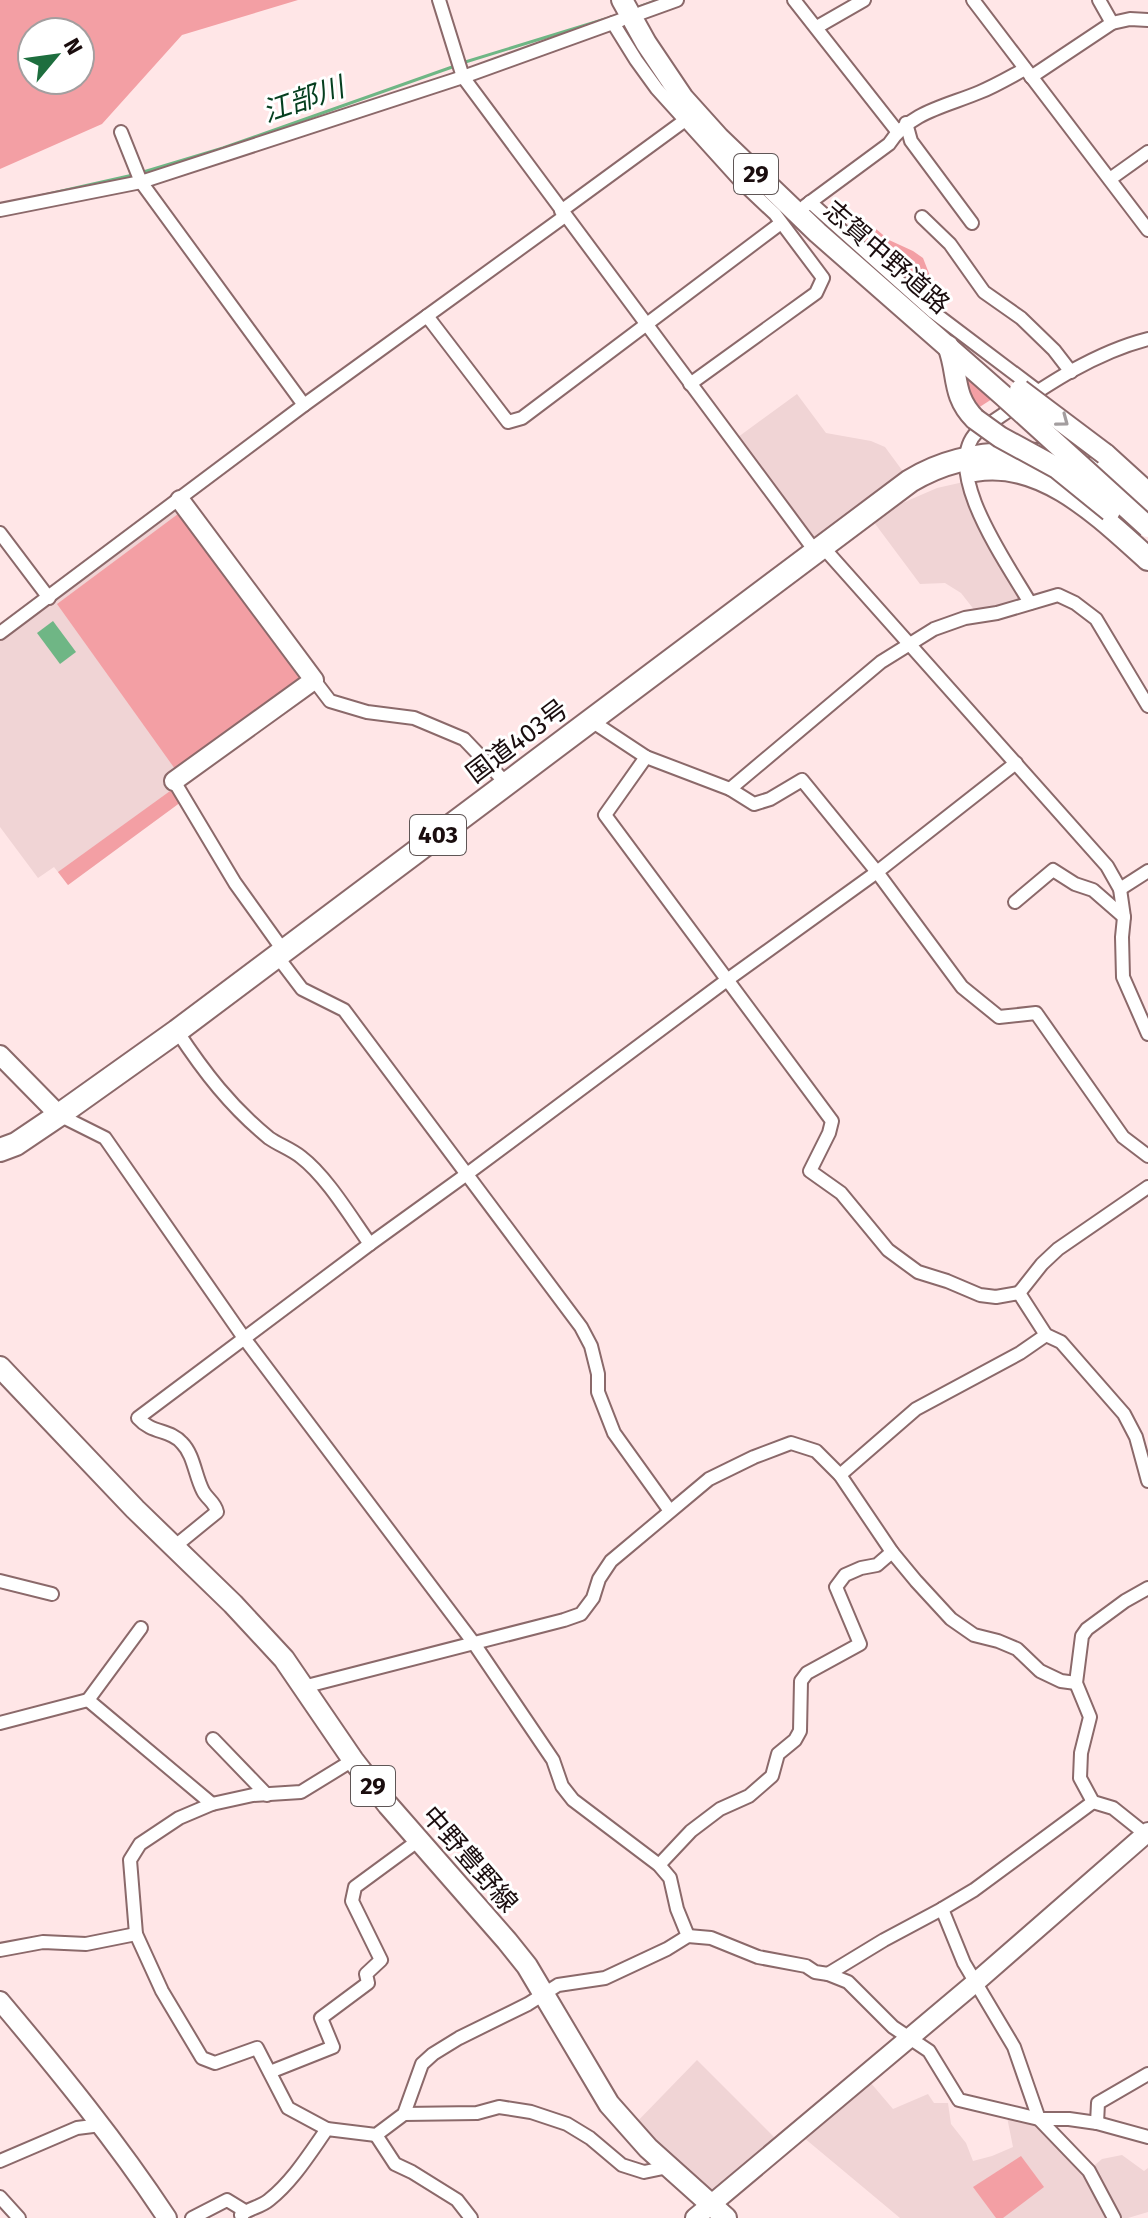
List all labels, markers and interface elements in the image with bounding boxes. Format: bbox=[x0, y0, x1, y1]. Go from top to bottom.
north arrow bbox=[16, 16, 96, 96]
text: N bbox=[58, 34, 88, 59]
water label: 江部川 bbox=[258, 69, 351, 129]
road number: 29 bbox=[734, 154, 778, 194]
street label: 志賀中野道路 bbox=[818, 195, 956, 320]
one-way arrow bbox=[1055, 411, 1069, 426]
street label: 国道403号 bbox=[460, 693, 574, 790]
road number: 403 bbox=[410, 815, 466, 855]
road number: 29 bbox=[351, 1766, 395, 1806]
street label: 中野豊野線 bbox=[415, 1800, 524, 1919]

